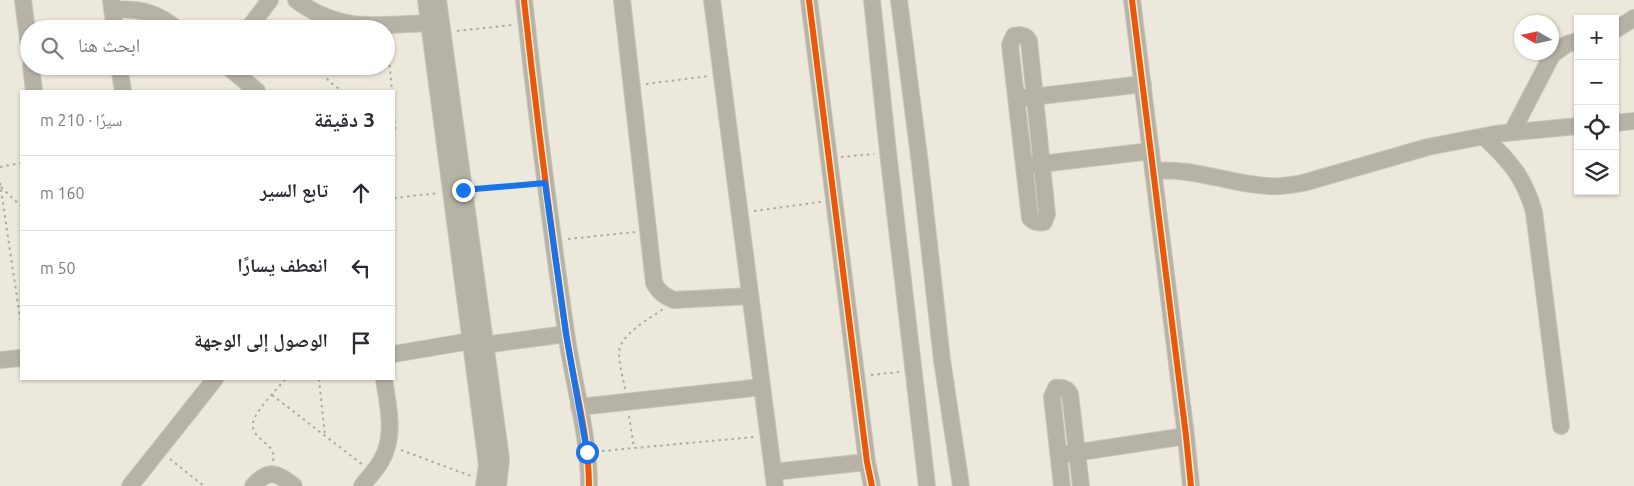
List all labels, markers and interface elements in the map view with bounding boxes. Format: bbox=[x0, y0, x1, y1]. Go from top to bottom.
north arrow bbox=[1514, 15, 1559, 60]
map controls bbox=[1574, 15, 1619, 195]
button: + bbox=[1574, 15, 1619, 60]
search box bbox=[20, 20, 395, 75]
icon: search bbox=[38, 34, 66, 62]
text: ابحث هنا bbox=[78, 34, 140, 56]
button: − bbox=[1574, 60, 1619, 105]
button: locate bbox=[1574, 105, 1619, 150]
text: 3 دقيقة bbox=[314, 107, 375, 131]
text: سيرًا · 210 m bbox=[40, 111, 122, 129]
button: layers bbox=[1574, 150, 1619, 195]
text: تابع السير bbox=[260, 179, 328, 201]
icon: ahead bbox=[347, 179, 375, 207]
route end bbox=[452, 179, 475, 202]
text: 160 m bbox=[40, 184, 85, 202]
text: انعطف يسارًا bbox=[237, 254, 328, 276]
icon: left bbox=[347, 254, 375, 282]
text: 50 m bbox=[40, 259, 76, 277]
text: الوصول إلى الوجهة bbox=[194, 329, 328, 351]
icon: arrive bbox=[347, 329, 375, 357]
route start bbox=[576, 441, 599, 464]

